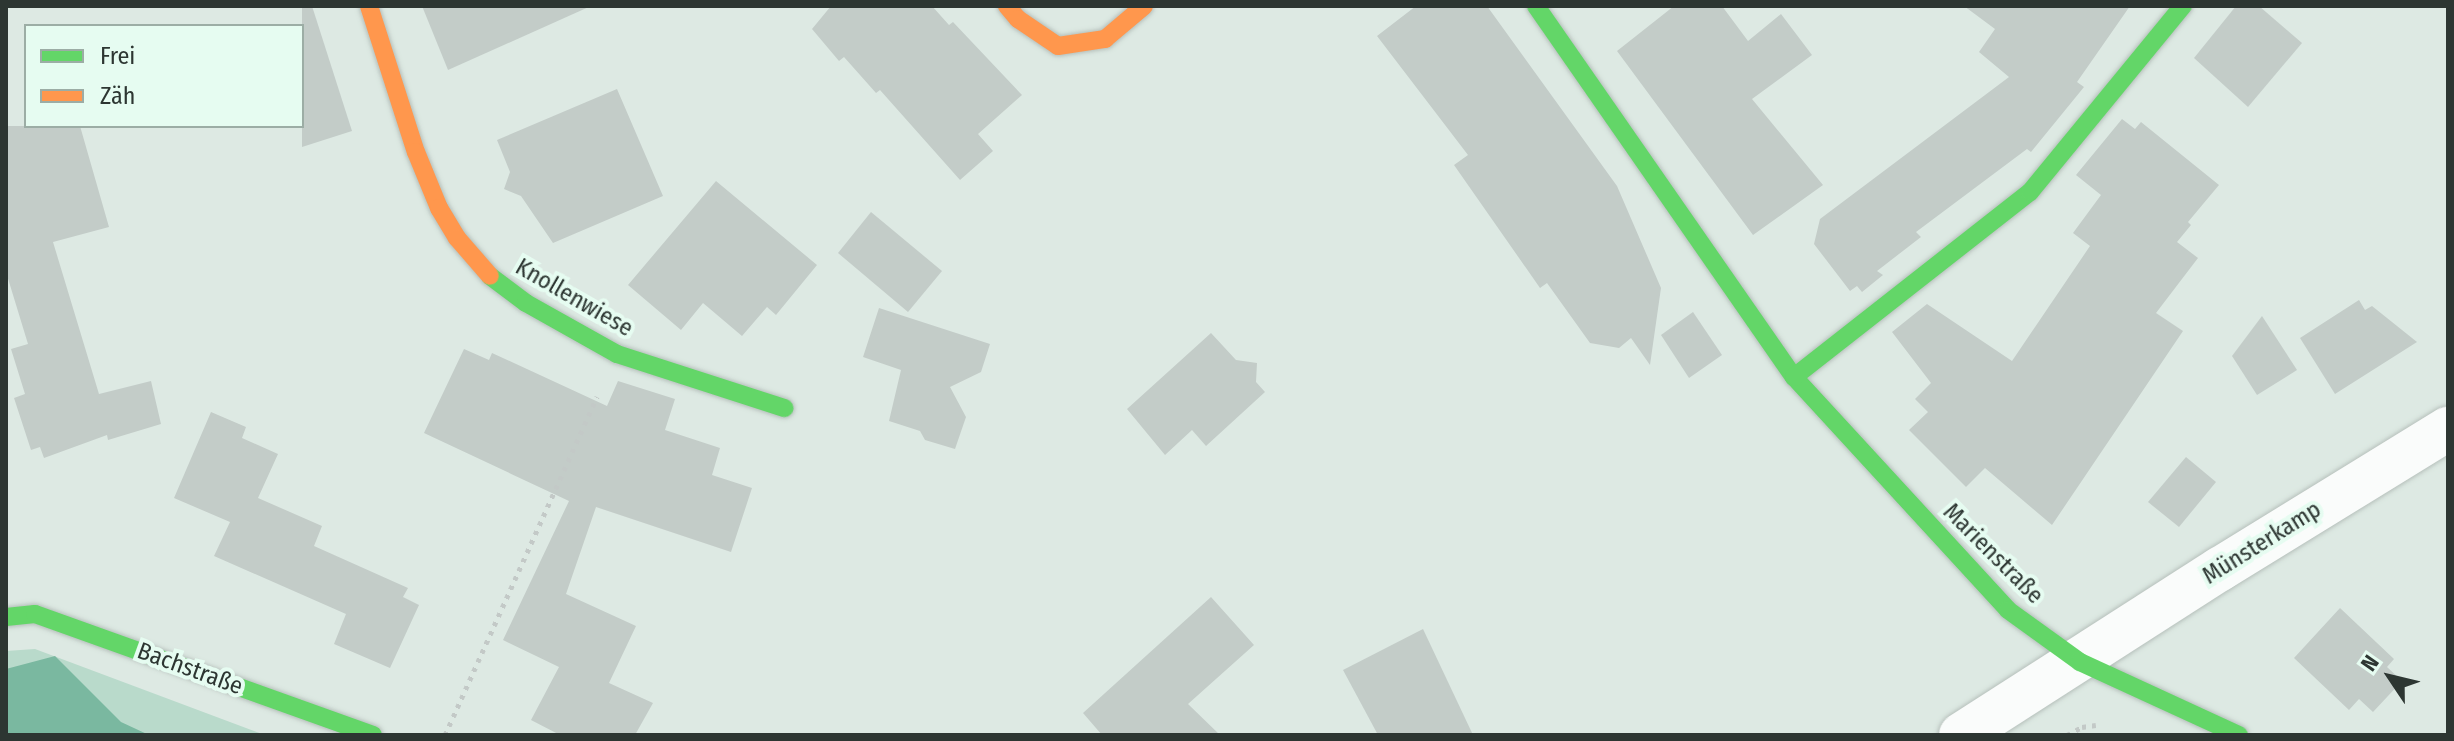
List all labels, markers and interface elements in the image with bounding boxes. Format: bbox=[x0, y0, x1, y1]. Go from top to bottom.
legend bbox=[24, 24, 304, 128]
text: Frei bbox=[100, 42, 135, 70]
text: Zäh bbox=[100, 82, 135, 110]
street label: Knollenwiese bbox=[510, 253, 638, 343]
street label: Münsterkamp bbox=[2198, 495, 2326, 591]
street label: Marienstraße bbox=[1937, 498, 2049, 610]
street label: Bachstraße bbox=[133, 637, 247, 701]
north arrow bbox=[2350, 637, 2430, 717]
text: N bbox=[2355, 650, 2385, 676]

